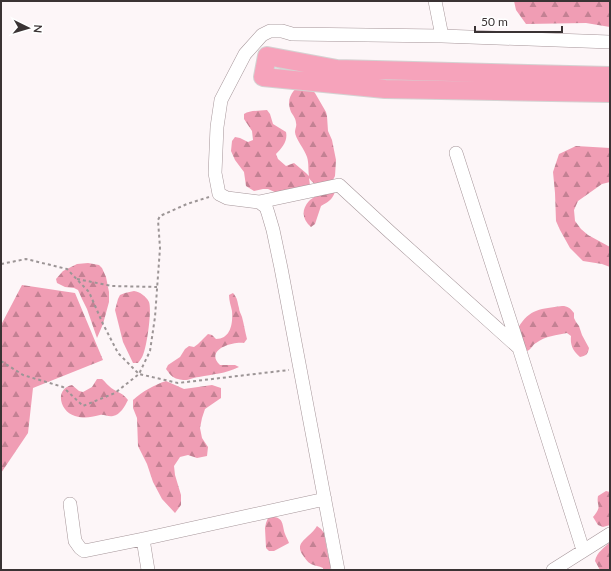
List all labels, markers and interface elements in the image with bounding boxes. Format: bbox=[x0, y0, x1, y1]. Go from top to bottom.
north arrow bbox=[8, 8, 48, 48]
scale bar bbox=[475, 8, 562, 34]
text: 50 m bbox=[481, 14, 508, 29]
text: N bbox=[32, 24, 45, 34]

